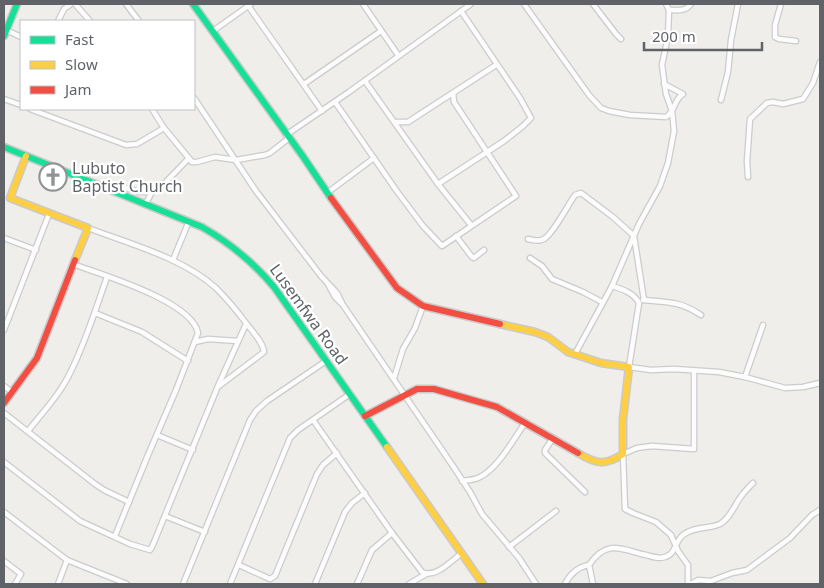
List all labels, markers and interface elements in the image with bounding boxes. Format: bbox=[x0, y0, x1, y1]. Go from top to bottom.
legend bbox=[20, 20, 195, 110]
scale bar bbox=[644, 20, 762, 52]
text: 200 m bbox=[652, 26, 696, 46]
text: Fast bbox=[65, 29, 94, 49]
text: Slow bbox=[65, 54, 98, 74]
text: Jam bbox=[63, 79, 92, 99]
place label: Lubuto Baptist Church bbox=[72, 157, 182, 197]
church icon: Lubuto Baptist Church bbox=[38, 162, 68, 192]
street label: Lusemfwa Road bbox=[265, 259, 353, 369]

